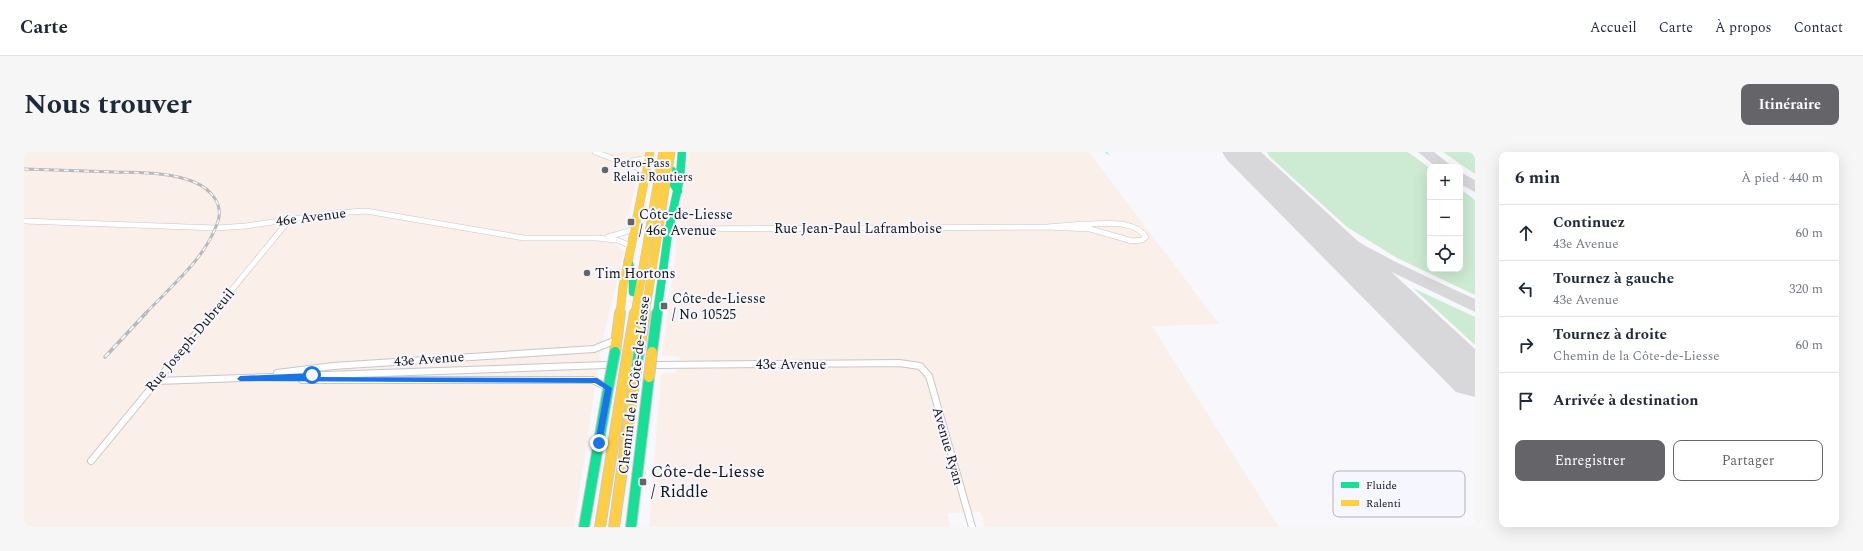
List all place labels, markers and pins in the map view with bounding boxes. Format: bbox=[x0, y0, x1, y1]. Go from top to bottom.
place label: Petro-Pass Relais Routiers bbox=[613, 154, 693, 187]
marker: Petro-Pass Relais Routiers bbox=[600, 165, 610, 175]
place label: Côte-de-Liesse / 46e Avenue bbox=[639, 204, 733, 241]
marker: Côte-de-Liesse / 46e Avenue bbox=[626, 217, 636, 227]
place label: Tim Hortons bbox=[595, 263, 676, 284]
marker: Tim Hortons bbox=[582, 268, 592, 278]
place label: Côte-de-Liesse / No 10525 bbox=[672, 288, 766, 325]
marker: Côte-de-Liesse / No 10525 bbox=[659, 301, 669, 311]
place label: Côte-de-Liesse / Riddle bbox=[651, 459, 765, 505]
marker: Côte-de-Liesse / Riddle bbox=[638, 477, 648, 487]

